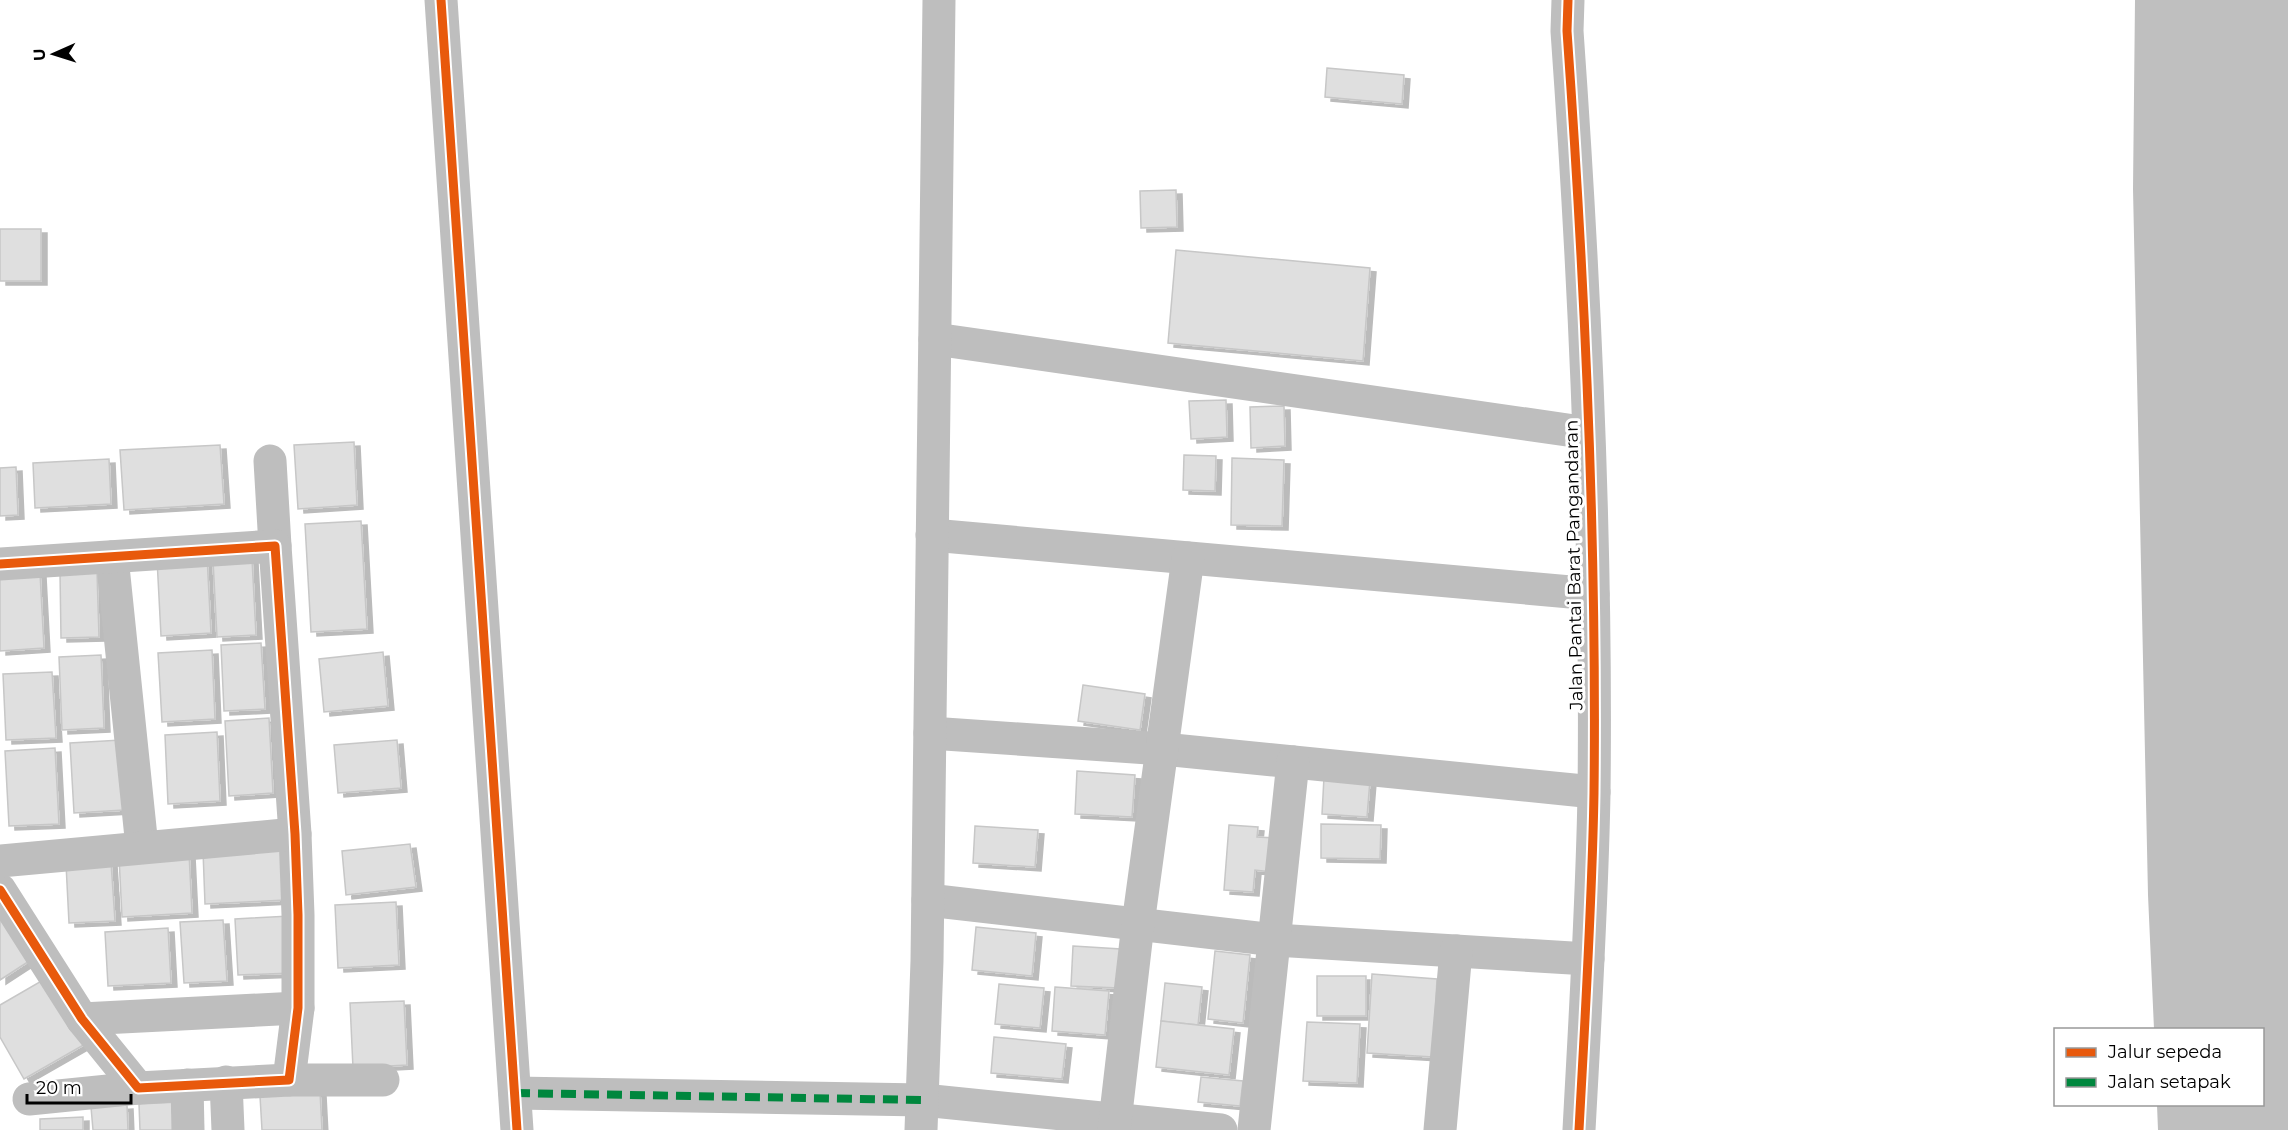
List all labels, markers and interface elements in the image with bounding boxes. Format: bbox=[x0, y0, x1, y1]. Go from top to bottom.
north arrow bbox=[24, 24, 84, 84]
text: U bbox=[30, 48, 49, 62]
street label: Jalan Pantai Barat Pangandaran bbox=[1560, 420, 1588, 711]
legend bbox=[2054, 1028, 2264, 1106]
text: Jalur sepeda bbox=[2107, 1041, 2222, 1063]
scale bar bbox=[27, 1067, 130, 1105]
text: Jalan setapak bbox=[2107, 1071, 2231, 1093]
text: 20 m bbox=[36, 1077, 82, 1099]

